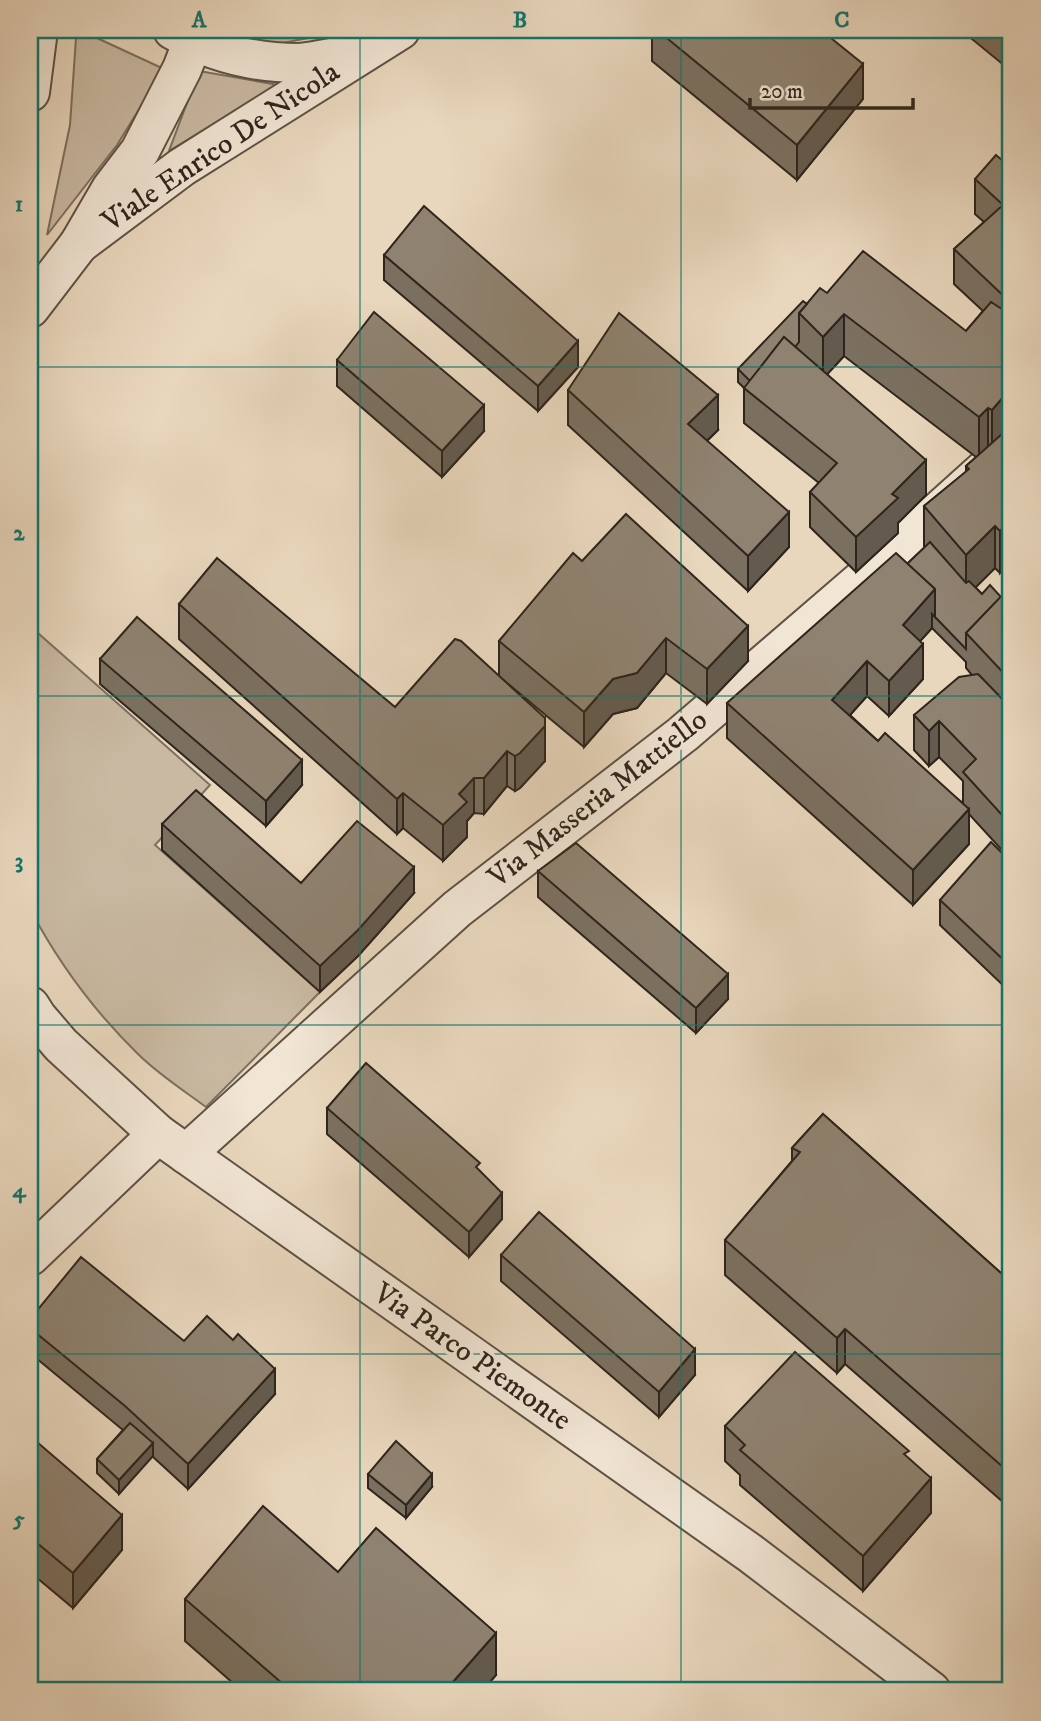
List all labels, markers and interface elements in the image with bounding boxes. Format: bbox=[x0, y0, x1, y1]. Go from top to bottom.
text: A bbox=[191, 6, 208, 35]
text: B bbox=[513, 6, 527, 35]
text: C bbox=[834, 6, 850, 35]
street label: Viale Enrico De Nicola bbox=[94, 54, 347, 241]
scale bar bbox=[750, 66, 913, 110]
text: 20 m bbox=[761, 79, 803, 105]
text: 1 bbox=[15, 190, 23, 219]
text: 2 bbox=[13, 519, 25, 548]
street label: Via Masseria Mattiello bbox=[480, 702, 715, 897]
text: 3 bbox=[15, 847, 23, 876]
text: 4 bbox=[12, 1176, 27, 1205]
street label: Via Parco Piemonte bbox=[365, 1274, 578, 1439]
text: 5 bbox=[12, 1505, 25, 1534]

